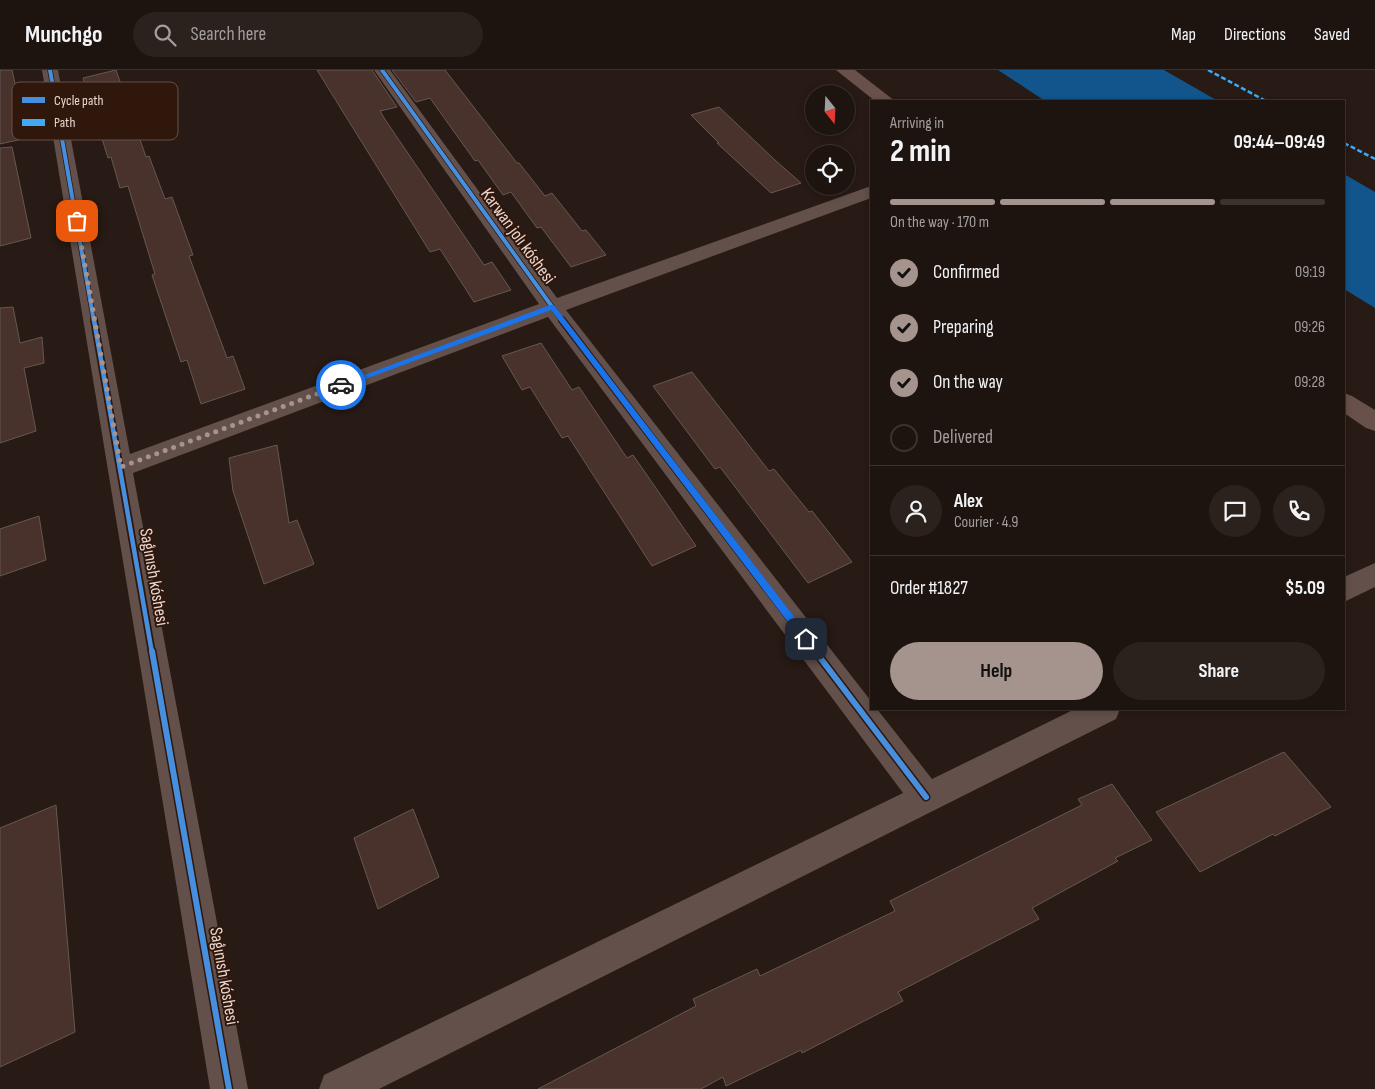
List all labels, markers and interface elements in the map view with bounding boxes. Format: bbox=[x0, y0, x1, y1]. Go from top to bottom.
search box bbox=[133, 12, 483, 57]
text: Munchgo bbox=[25, 20, 103, 49]
icon: search bbox=[151, 21, 179, 49]
text: Search here bbox=[191, 23, 266, 46]
text: Map bbox=[1171, 24, 1196, 45]
text: Directions bbox=[1224, 24, 1286, 45]
text: Saved bbox=[1314, 24, 1350, 45]
legend bbox=[12, 82, 178, 140]
north arrow bbox=[805, 85, 855, 135]
map controls bbox=[805, 85, 855, 195]
text: Cycle path bbox=[54, 92, 104, 109]
text: Path bbox=[54, 114, 75, 131]
text: Arriving in bbox=[890, 114, 944, 133]
text: 09:44–09:49 bbox=[1234, 131, 1325, 154]
text: 2 min bbox=[890, 132, 951, 171]
button: locate bbox=[805, 145, 855, 195]
street label: Karwan jolı kóshesi bbox=[476, 184, 560, 288]
pin bbox=[56, 200, 98, 242]
icon: bag bbox=[63, 207, 91, 235]
text: On the way · 170 m bbox=[890, 213, 989, 232]
icon: check bbox=[890, 259, 918, 287]
text: Confirmed bbox=[933, 261, 1000, 284]
text: 09:19 bbox=[1295, 263, 1325, 282]
icon: check bbox=[890, 314, 918, 342]
text: Preparing bbox=[933, 316, 994, 339]
text: 09:26 bbox=[1294, 318, 1325, 337]
courier bbox=[316, 360, 366, 410]
icon: check bbox=[890, 369, 918, 397]
icon: car bbox=[327, 371, 355, 399]
text: On the way bbox=[933, 371, 1003, 394]
text: 09:28 bbox=[1294, 373, 1325, 392]
text: Delivered bbox=[933, 426, 993, 449]
button: person bbox=[890, 485, 942, 537]
button: chat bbox=[1209, 485, 1261, 537]
button: phone bbox=[1273, 485, 1325, 537]
text: Alex bbox=[954, 490, 983, 513]
text: Courier · 4.9 bbox=[954, 513, 1018, 532]
street label: Saǵınısh kóshesi bbox=[135, 527, 173, 627]
text: Order #1827 bbox=[890, 577, 968, 600]
text: $5.09 bbox=[1285, 577, 1325, 600]
pin bbox=[785, 618, 827, 660]
icon: home bbox=[792, 625, 820, 653]
button: Help bbox=[890, 642, 1103, 700]
button: Share bbox=[1113, 642, 1325, 700]
street label: Saǵınısh kóshesi bbox=[205, 926, 243, 1026]

